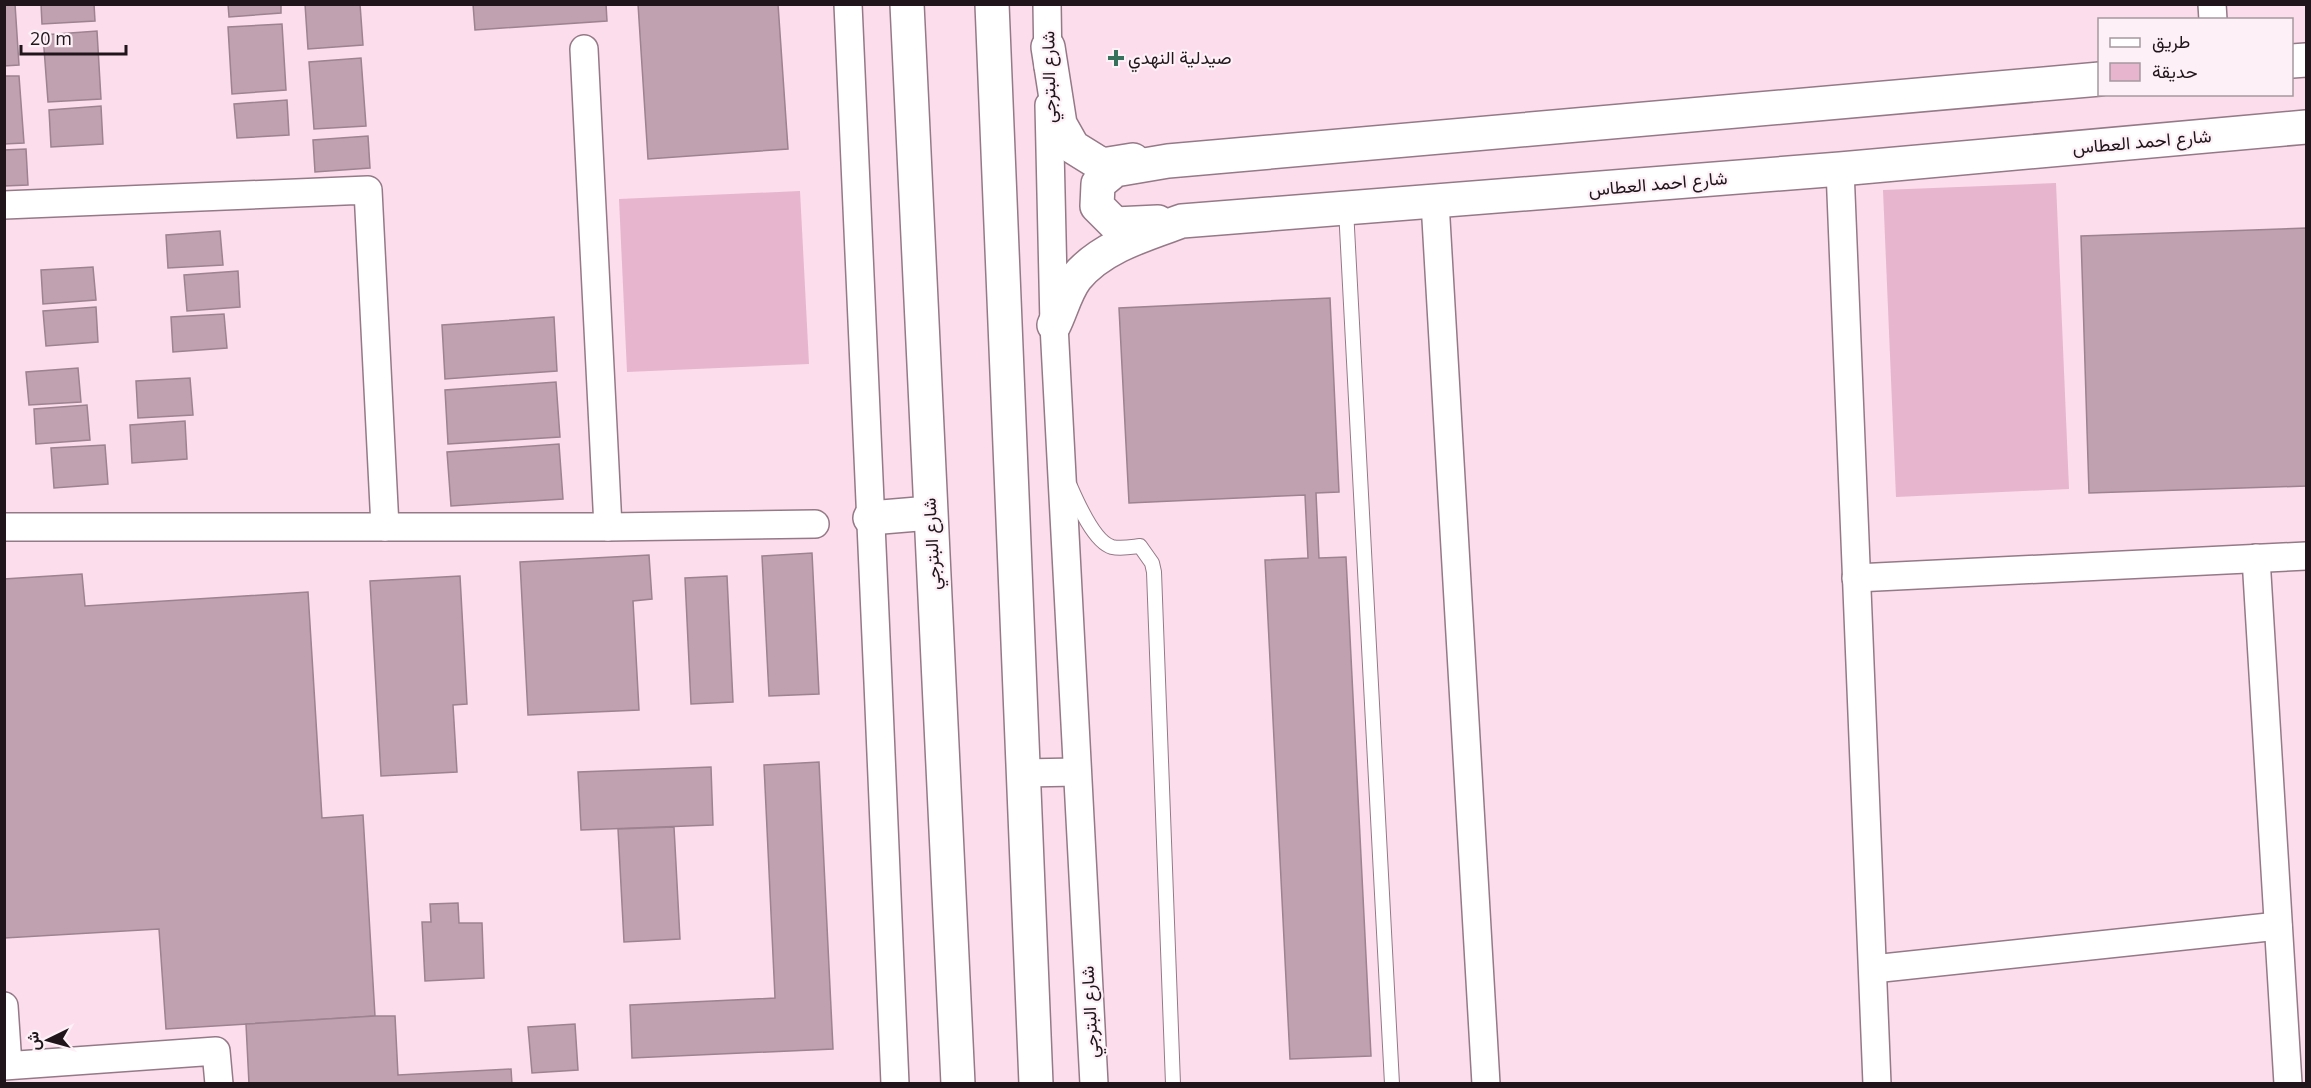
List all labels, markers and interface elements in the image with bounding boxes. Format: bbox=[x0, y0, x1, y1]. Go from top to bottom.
scale bar bbox=[21, 18, 126, 56]
legend bbox=[2098, 18, 2293, 96]
text: 20 m bbox=[30, 26, 72, 50]
text: طريق bbox=[2152, 29, 2190, 53]
street label: شارع البترجي bbox=[1035, 31, 1065, 123]
place label: صيدلية النهدي bbox=[1128, 45, 1232, 73]
marker: صيدلية النهدي bbox=[1109, 51, 1123, 65]
text: حديقة bbox=[2152, 59, 2198, 83]
street label: شارع احمد العطاس bbox=[2071, 123, 2213, 160]
street label: شارع احمد العطاس bbox=[1587, 165, 1729, 202]
street label: شارع البترجي bbox=[917, 497, 949, 591]
street label: شارع البترجي bbox=[1075, 965, 1107, 1059]
north arrow bbox=[18, 1010, 78, 1070]
text: ش bbox=[21, 1031, 45, 1052]

